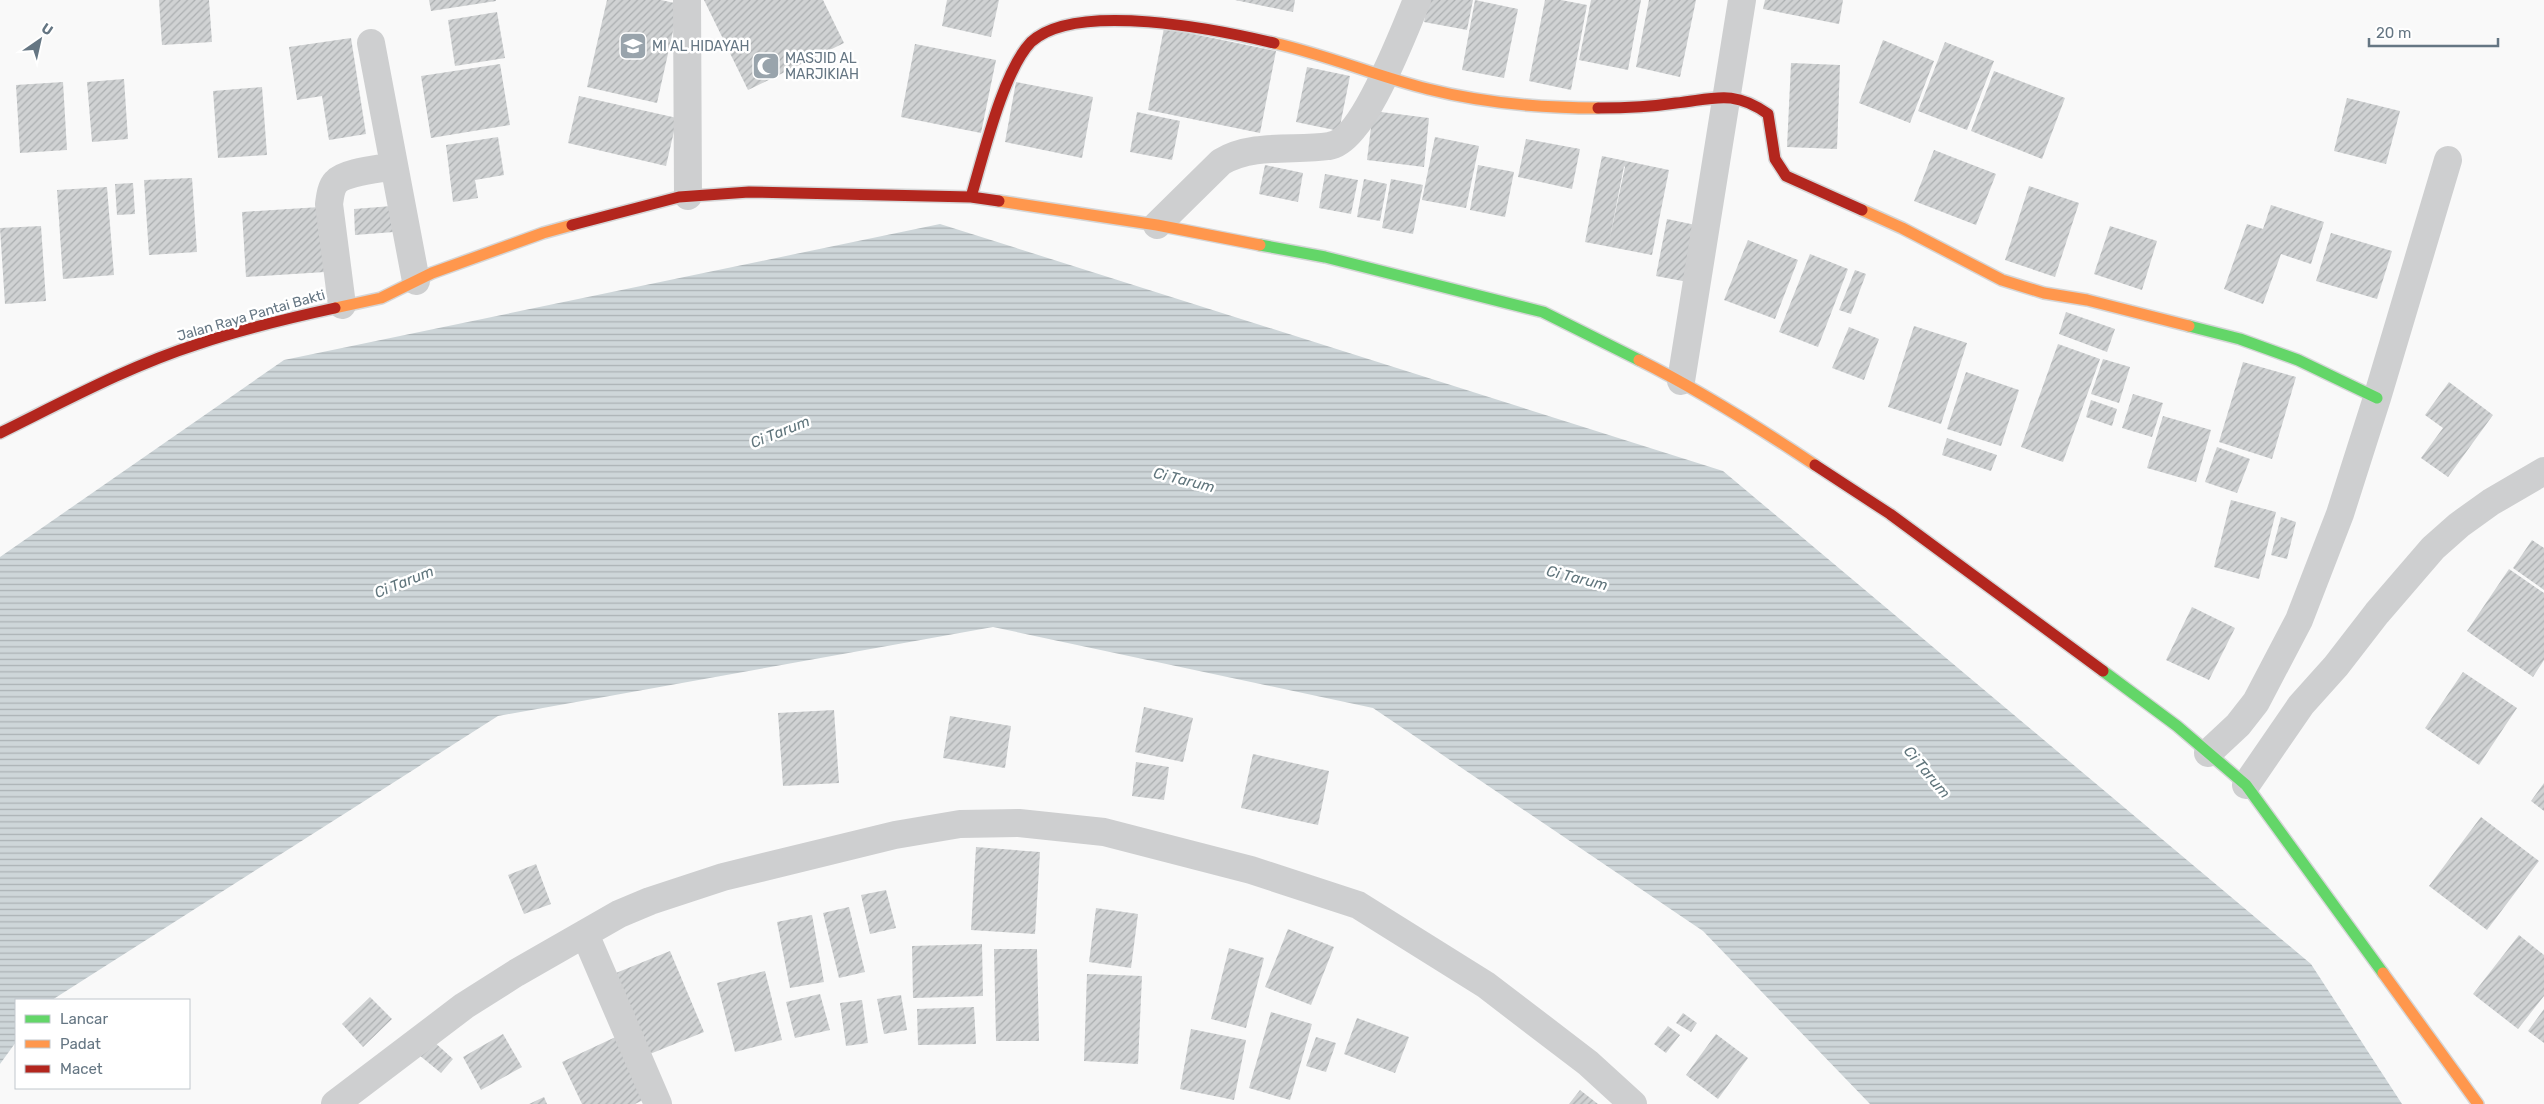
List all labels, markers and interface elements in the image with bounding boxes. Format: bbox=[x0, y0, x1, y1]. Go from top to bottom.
north arrow bbox=[15, 15, 65, 65]
scale bar bbox=[2369, 15, 2498, 47]
text: U bbox=[38, 20, 56, 40]
text: 20 m bbox=[2376, 24, 2411, 42]
school or university icon: MI AL HIDAYAH bbox=[618, 31, 648, 61]
place label: MI AL HIDAYAH bbox=[652, 38, 749, 55]
place label: MASJID AL MARJIKIAH bbox=[785, 50, 859, 83]
mosque icon: MASJID AL MARJIKIAH bbox=[751, 51, 781, 81]
street label: Jalan Raya Pantai Bakti bbox=[175, 286, 327, 345]
water label: Ci Tarum bbox=[748, 412, 812, 452]
water label: Ci Tarum bbox=[1152, 464, 1216, 496]
water label: Ci Tarum bbox=[372, 562, 436, 602]
water label: Ci Tarum bbox=[1545, 562, 1609, 594]
water label: Ci Tarum bbox=[1900, 742, 1954, 802]
legend bbox=[15, 999, 190, 1089]
text: Lancar bbox=[60, 1010, 108, 1028]
text: Padat bbox=[60, 1035, 101, 1053]
text: Macet bbox=[60, 1060, 103, 1078]

